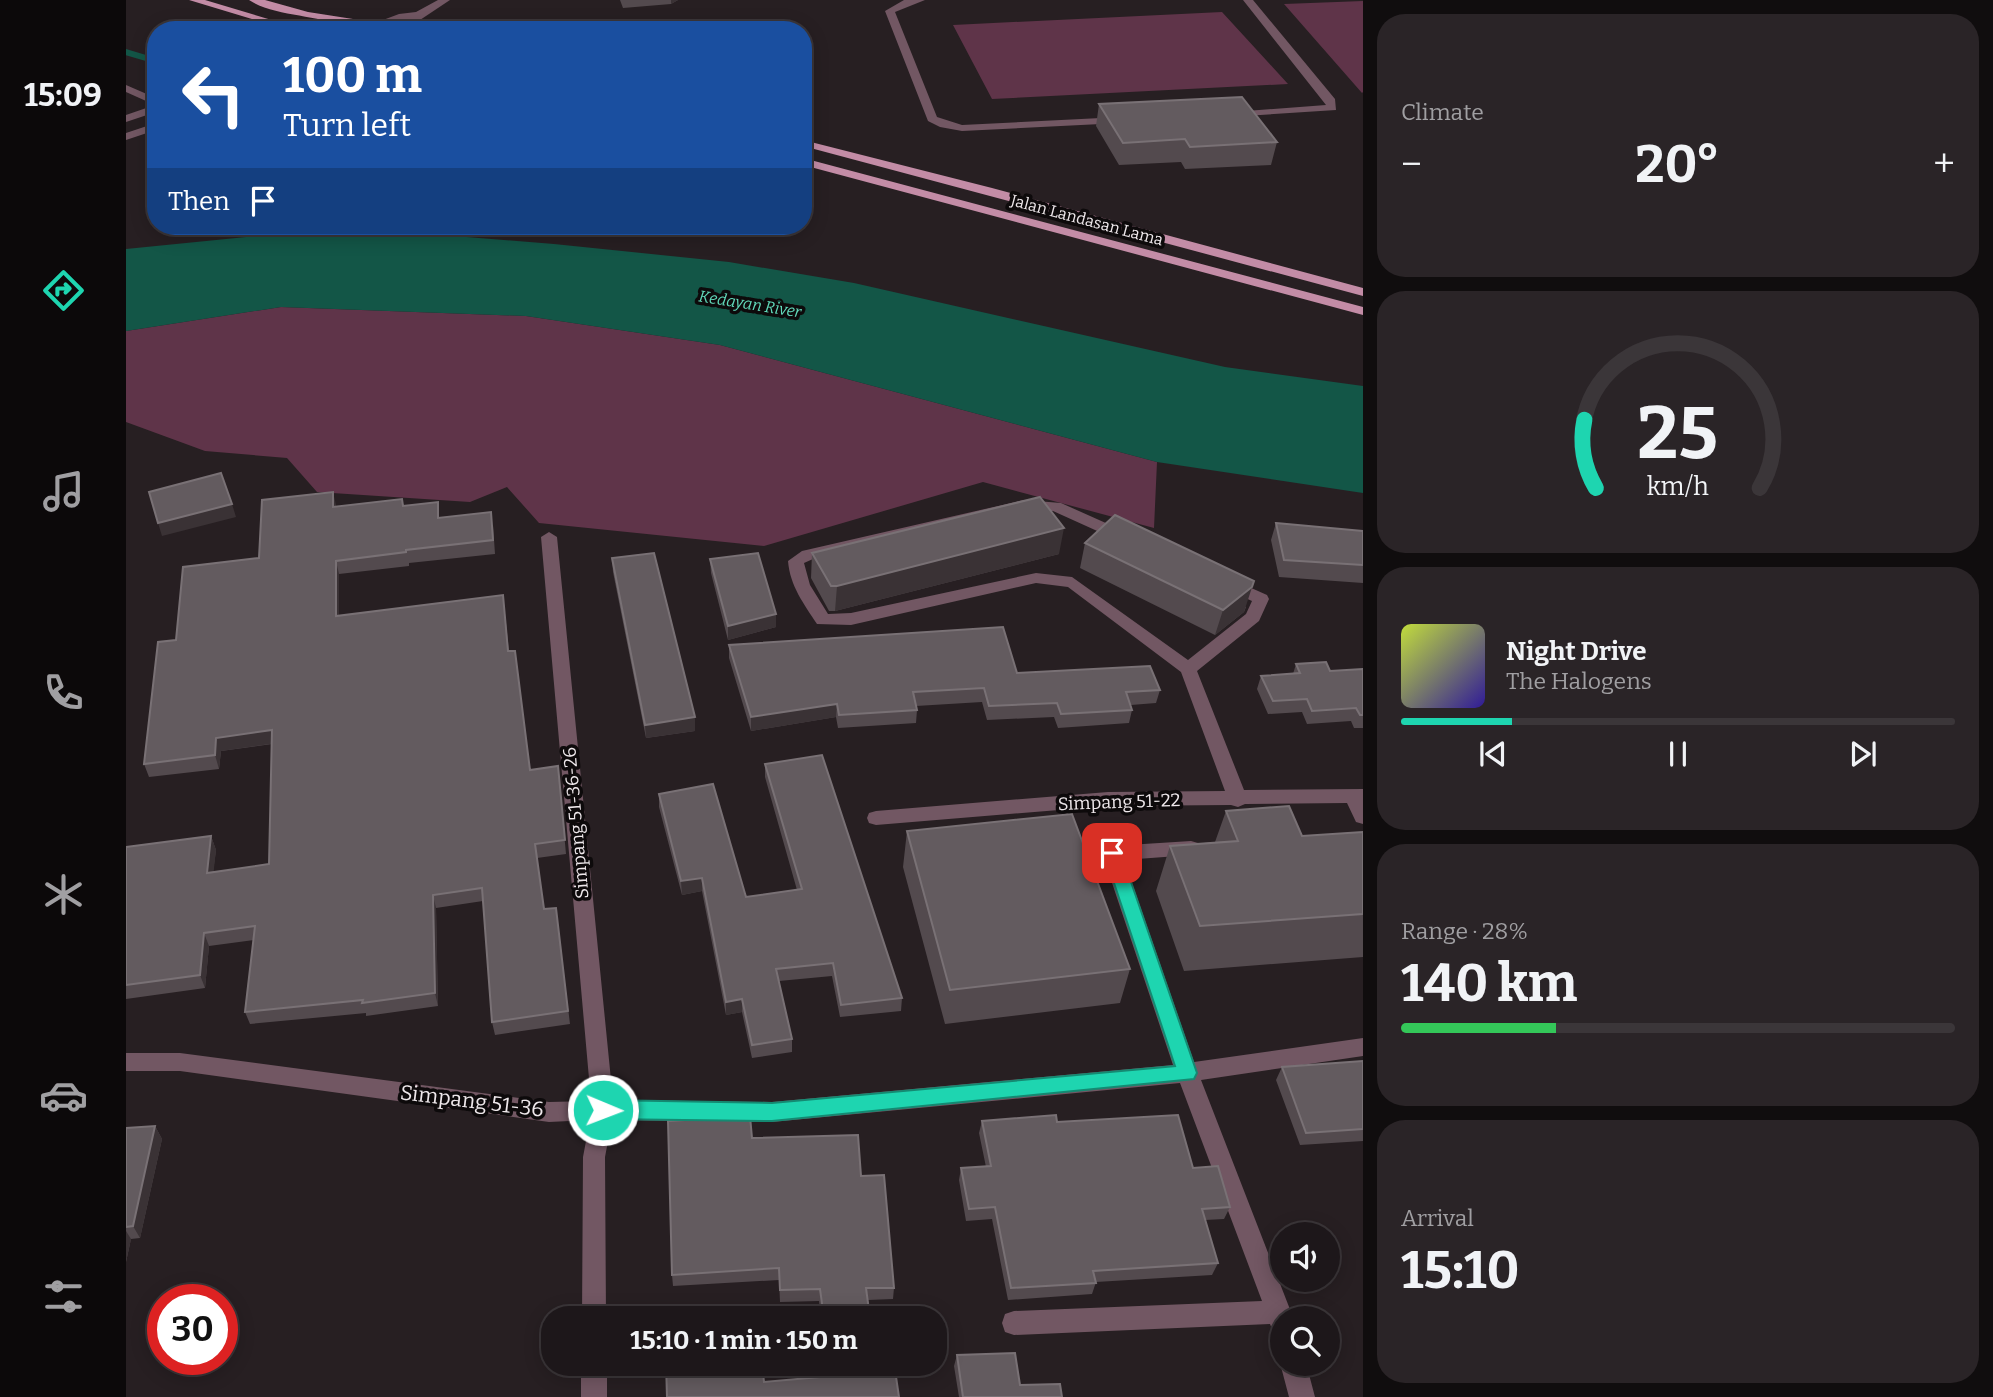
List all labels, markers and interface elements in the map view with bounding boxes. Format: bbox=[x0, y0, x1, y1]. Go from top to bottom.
text: 100 m bbox=[283, 46, 422, 105]
icon: left bbox=[168, 49, 259, 140]
text: 15:09 bbox=[24, 76, 102, 114]
text: Climate bbox=[1401, 98, 1484, 126]
text: Turn left bbox=[283, 106, 411, 144]
text: 20° bbox=[1635, 133, 1720, 196]
text: − bbox=[1401, 141, 1422, 187]
text: + bbox=[1933, 141, 1955, 187]
icon: arrive bbox=[244, 182, 282, 220]
text: Then bbox=[168, 186, 230, 217]
street label: Jalan Landasan Lama bbox=[1008, 190, 1165, 250]
icon: directions bbox=[39, 266, 88, 315]
water label: Kedayan River bbox=[697, 287, 804, 322]
text: 25 bbox=[1638, 390, 1718, 477]
icon: music bbox=[39, 467, 88, 516]
text: km/h bbox=[1647, 472, 1709, 502]
text: Night Drive bbox=[1506, 636, 1647, 667]
text: The Halogens bbox=[1506, 667, 1652, 695]
icon: phone bbox=[39, 668, 88, 717]
icon: previous bbox=[1474, 735, 1512, 773]
icon: pause bbox=[1659, 735, 1697, 773]
icon: next bbox=[1844, 735, 1882, 773]
street label: Simpang 51-36-26 bbox=[558, 746, 594, 900]
street label: Simpang 51-22 bbox=[1057, 789, 1181, 815]
pin bbox=[1082, 823, 1142, 883]
icon: arrive bbox=[1093, 834, 1131, 872]
icon: climate bbox=[39, 870, 88, 919]
text: Range · 28% bbox=[1401, 917, 1528, 945]
text: 140 km bbox=[1401, 952, 1577, 1015]
icon: car bbox=[39, 1071, 88, 1120]
position arrow bbox=[566, 1073, 640, 1147]
street label: Simpang 51-36 bbox=[399, 1079, 545, 1123]
text: Arrival bbox=[1401, 1204, 1474, 1232]
map controls bbox=[1270, 1222, 1340, 1376]
button: sound bbox=[1270, 1222, 1340, 1292]
text: 15:10 bbox=[1401, 1239, 1520, 1302]
icon: filters bbox=[39, 1272, 88, 1321]
speed limit sign: 30 bbox=[147, 1284, 238, 1375]
button: search bbox=[1270, 1306, 1340, 1376]
text: 15:10 · 1 min · 150 m bbox=[630, 1325, 858, 1356]

